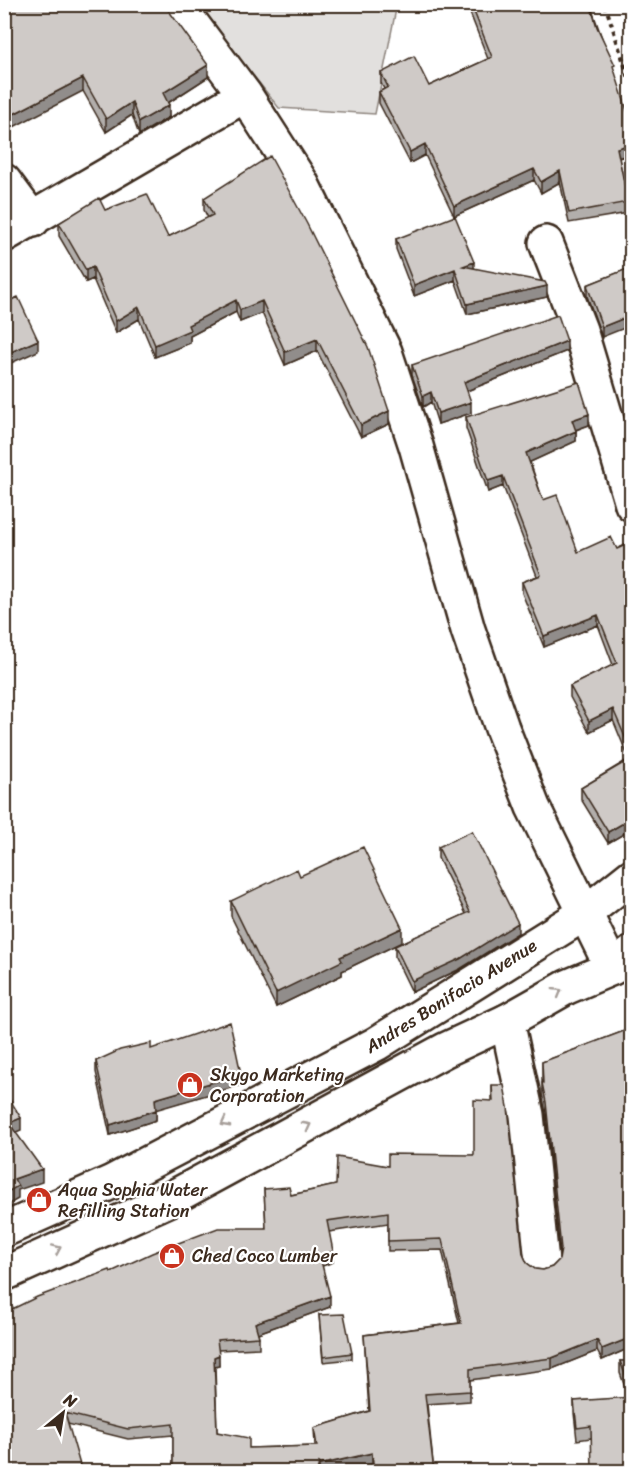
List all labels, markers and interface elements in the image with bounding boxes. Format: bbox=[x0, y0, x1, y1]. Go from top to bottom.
street label: Andres Bonifacio Avenue bbox=[358, 930, 544, 1062]
one-way arrow bbox=[552, 988, 562, 999]
place label: Skygo Marketing Corporation bbox=[210, 1059, 344, 1112]
shop icon: Skygo Marketing Corporation bbox=[175, 1070, 205, 1100]
one-way arrow bbox=[221, 1116, 231, 1127]
one-way arrow bbox=[301, 1122, 312, 1133]
place label: Aqua Sophia Water Refilling Station bbox=[57, 1174, 209, 1227]
shop icon: Aqua Sophia Water Refilling Station bbox=[24, 1185, 54, 1215]
place label: Ched Coco Lumber bbox=[192, 1240, 339, 1272]
shop icon: Ched Coco Lumber bbox=[157, 1241, 187, 1271]
one-way arrow bbox=[51, 1244, 62, 1256]
north arrow bbox=[33, 1383, 93, 1443]
text: N bbox=[57, 1385, 83, 1416]

